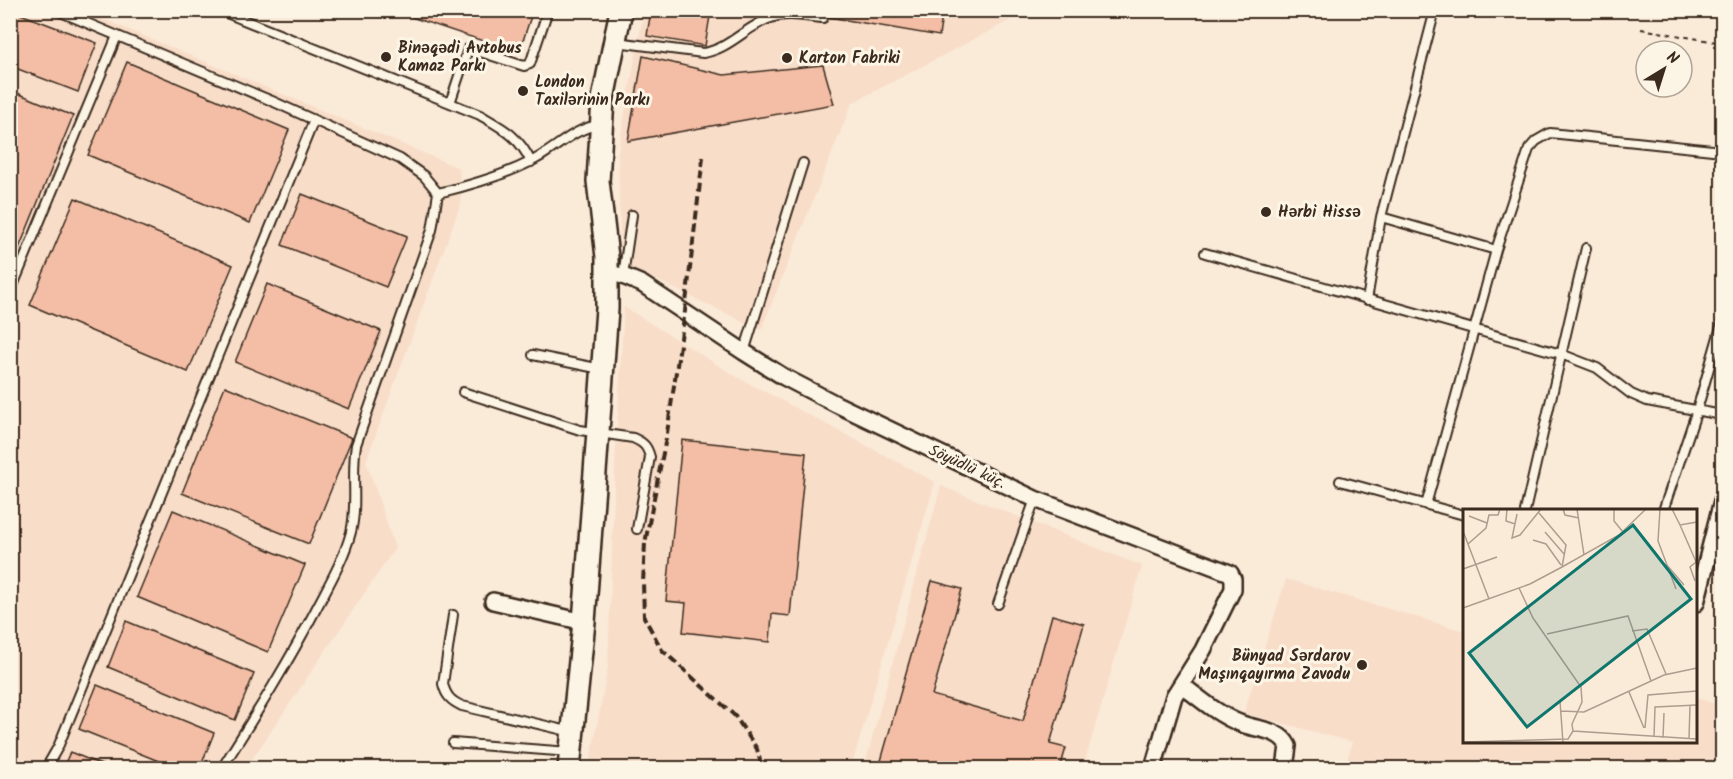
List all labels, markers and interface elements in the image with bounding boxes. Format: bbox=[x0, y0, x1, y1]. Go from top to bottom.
place label: Binəqədi Avtobus Kamaz Parkı bbox=[398, 36, 522, 79]
north arrow bbox=[1634, 39, 1694, 99]
text: N bbox=[1661, 45, 1684, 71]
place label: Karton Fabriki bbox=[799, 46, 901, 71]
marker: Binəqədi Avtobus Kamaz Parkı bbox=[379, 50, 393, 64]
marker: Karton Fabriki bbox=[780, 51, 794, 65]
place label: London Taxilərinin Parkı bbox=[535, 70, 650, 113]
marker: London Taxilərinin Parkı bbox=[516, 84, 530, 98]
place label: Hərbi Hissə bbox=[1278, 200, 1361, 225]
marker: Hərbi Hissə bbox=[1259, 205, 1273, 219]
street label: Söyüdlü küç. bbox=[924, 438, 1010, 496]
inset map bbox=[1463, 509, 1697, 743]
place label: Bünyad Sərdarov Maşınqayırma Zavodu bbox=[1198, 644, 1351, 687]
marker: Bünyad Sərdarov Maşınqayırma Zavodu bbox=[1355, 658, 1369, 672]

